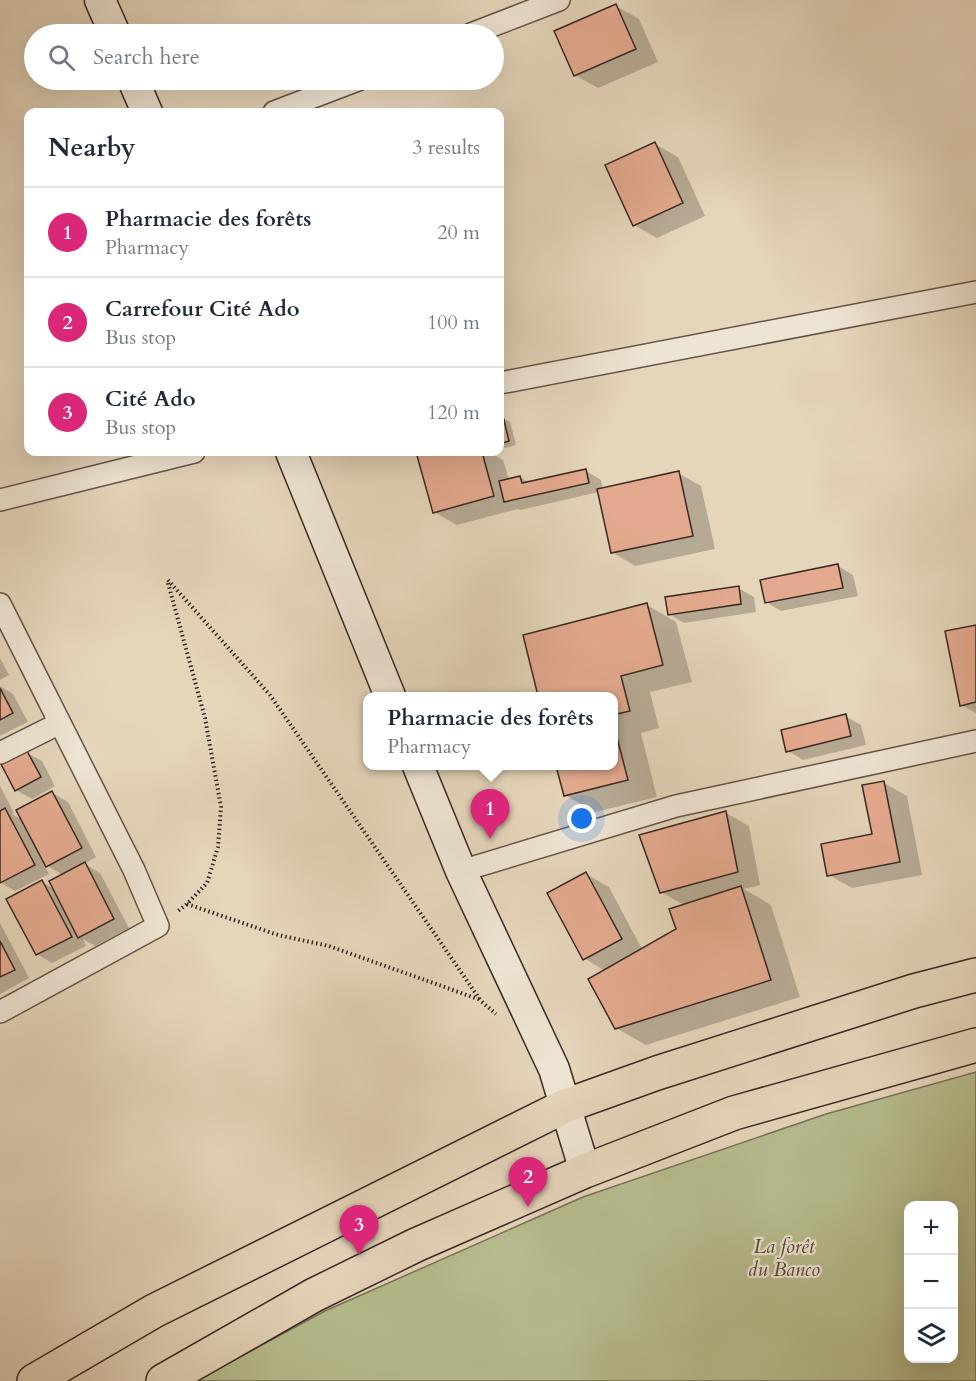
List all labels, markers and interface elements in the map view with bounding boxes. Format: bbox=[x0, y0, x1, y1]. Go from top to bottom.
search box bbox=[24, 24, 504, 90]
icon: search bbox=[45, 41, 78, 74]
text: Search here bbox=[93, 42, 200, 72]
text: Nearby bbox=[48, 130, 136, 165]
text: 3 results bbox=[412, 134, 480, 161]
text: Pharmacie des forêts bbox=[105, 204, 311, 234]
text: 1 bbox=[62, 219, 73, 246]
text: 20 m bbox=[437, 219, 480, 246]
text: Pharmacy bbox=[105, 234, 189, 261]
text: Carrefour Cité Ado bbox=[105, 294, 300, 324]
text: 2 bbox=[62, 309, 73, 336]
text: 100 m bbox=[427, 309, 480, 336]
text: Bus stop bbox=[105, 324, 176, 351]
text: Cité Ado bbox=[105, 384, 196, 414]
text: 3 bbox=[62, 399, 73, 426]
text: 120 m bbox=[427, 399, 480, 426]
text: Bus stop bbox=[105, 414, 176, 441]
popup bbox=[363, 692, 618, 770]
text: Pharmacie des forêts bbox=[387, 703, 594, 733]
text: Pharmacy bbox=[387, 733, 471, 760]
pin: 1 bbox=[470, 790, 510, 839]
your location bbox=[567, 804, 596, 833]
pin: 2 bbox=[508, 1158, 548, 1207]
map controls bbox=[904, 1201, 958, 1363]
button: + bbox=[904, 1201, 958, 1255]
pin: 3 bbox=[340, 1206, 378, 1255]
park label: La forêt du Banco bbox=[748, 1233, 820, 1283]
button: − bbox=[904, 1255, 958, 1309]
button: layers bbox=[904, 1309, 958, 1363]

